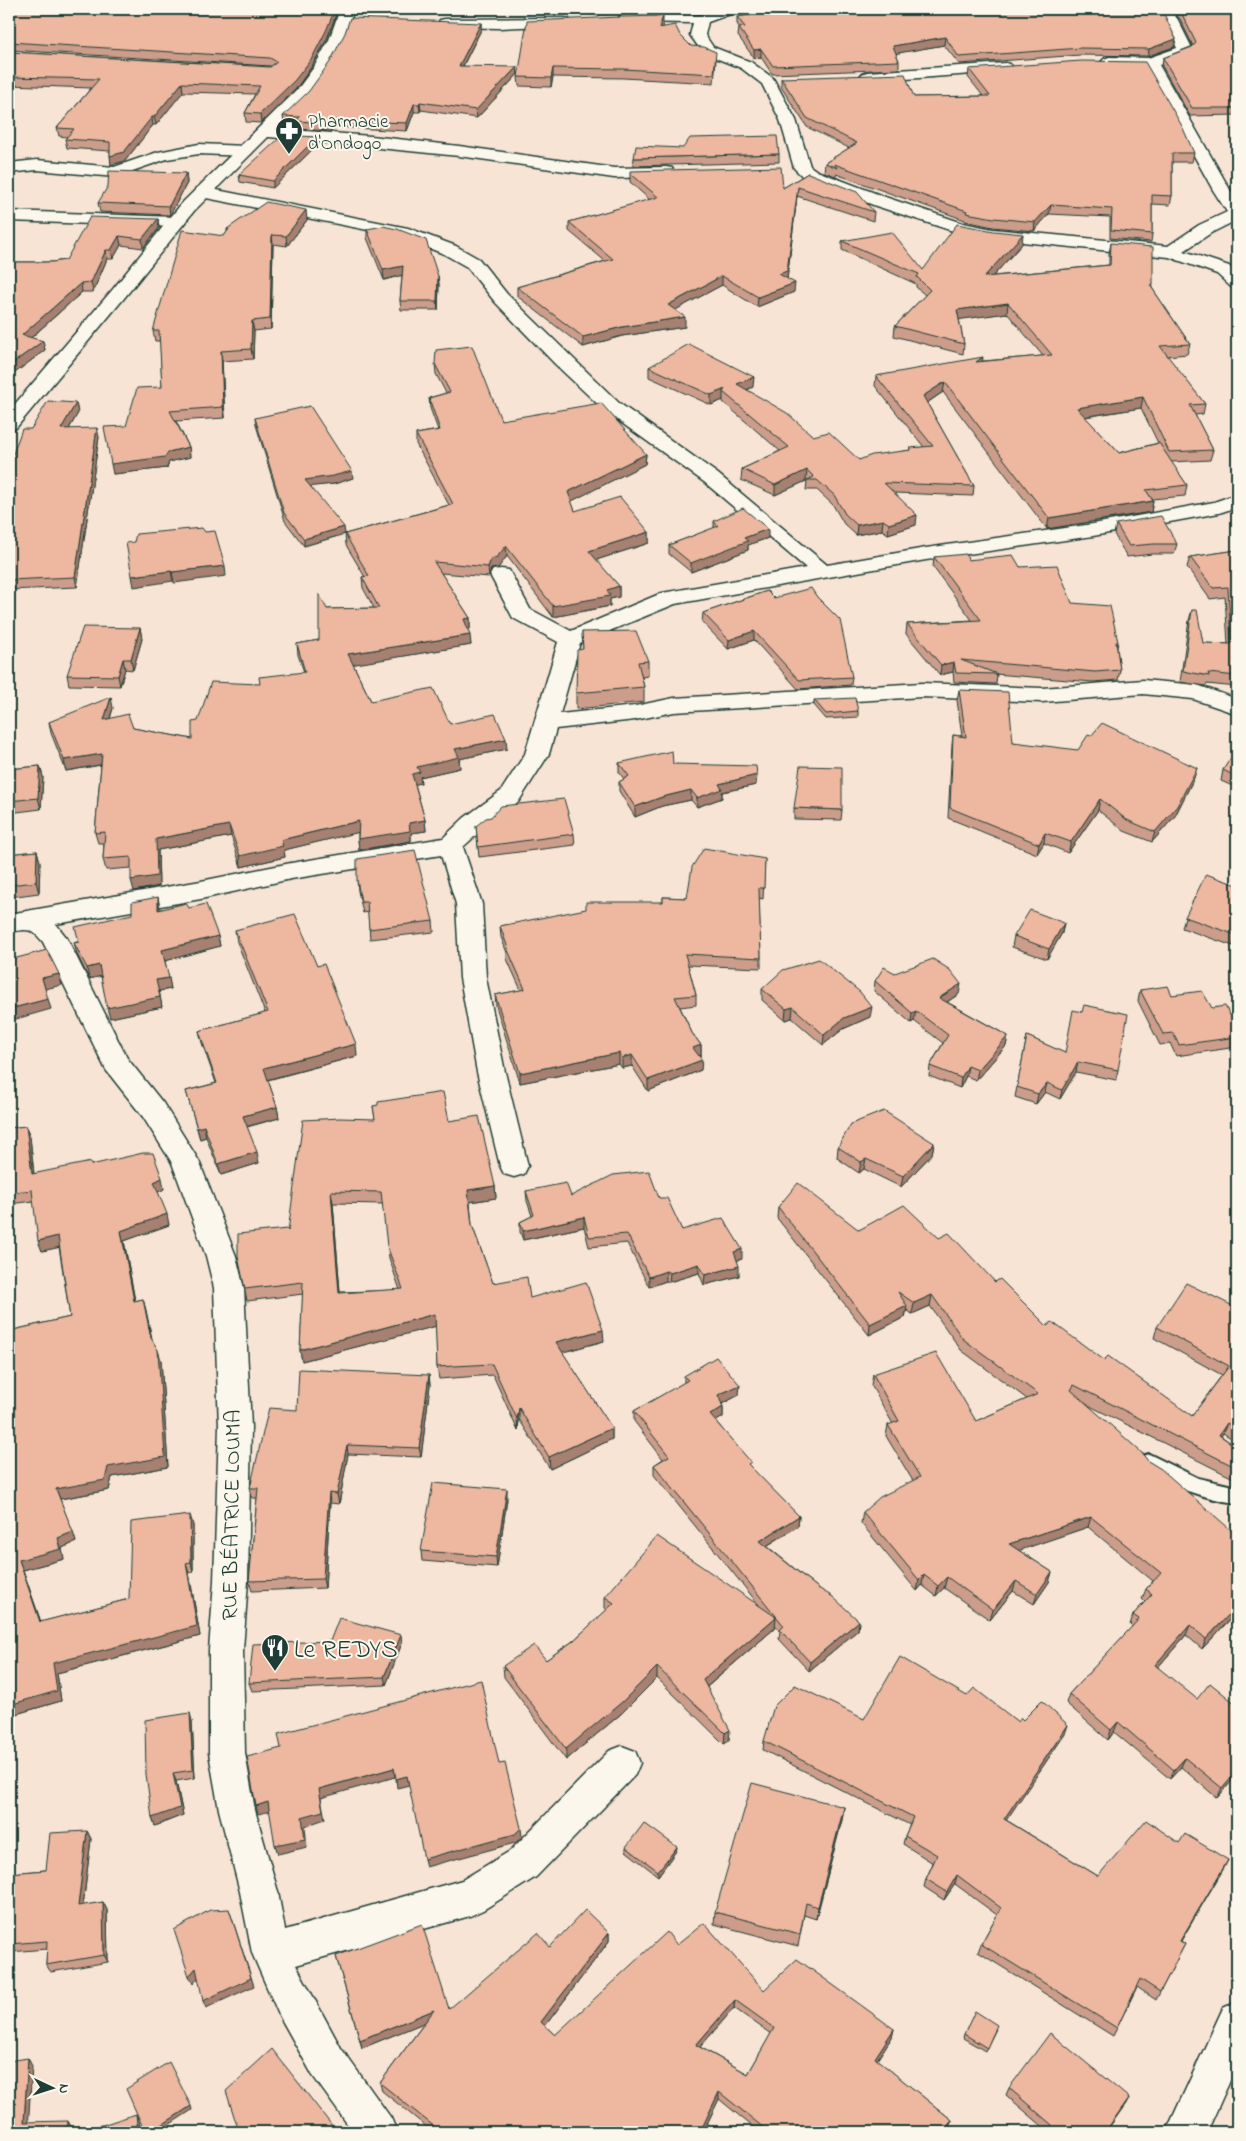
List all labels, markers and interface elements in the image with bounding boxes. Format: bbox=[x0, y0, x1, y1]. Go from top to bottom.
place label: Pharmacie d'Ondogo bbox=[308, 109, 389, 160]
pharmacy icon: Pharmacie d'Ondogo bbox=[274, 116, 304, 155]
street label: RUE BÉATRICE LOUMA bbox=[215, 1409, 251, 1621]
place label: Le REDYS bbox=[294, 1632, 398, 1670]
restaurant icon: Le REDYS bbox=[260, 1633, 290, 1672]
north arrow bbox=[28, 2064, 78, 2114]
text: N bbox=[53, 2083, 74, 2094]

